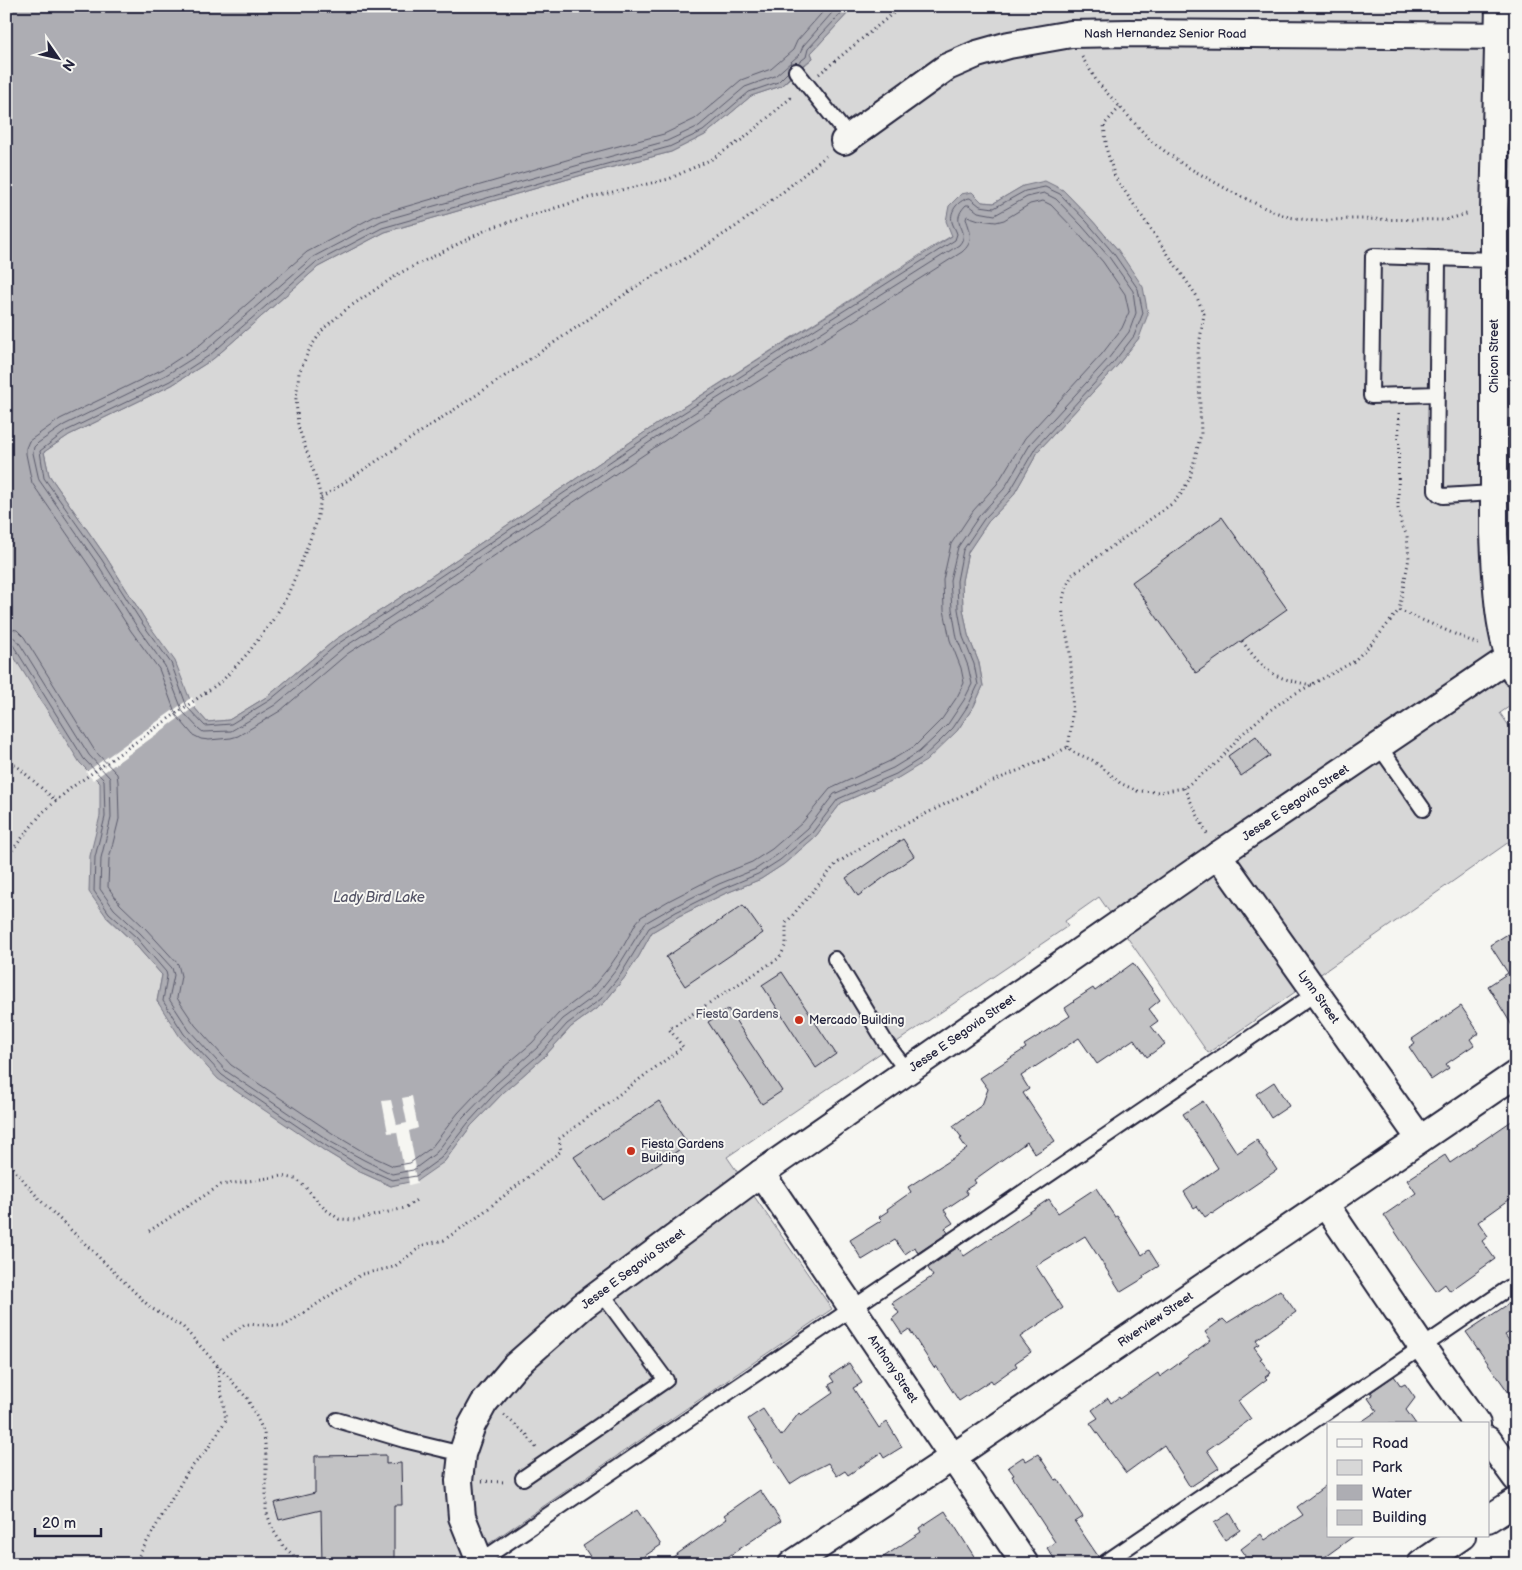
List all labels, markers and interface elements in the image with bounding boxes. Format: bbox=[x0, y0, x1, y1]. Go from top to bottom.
street label: Nash Hernandez Senior Road bbox=[1084, 26, 1247, 42]
north arrow bbox=[32, 32, 82, 82]
text: N bbox=[58, 56, 78, 74]
street label: Chicon Street bbox=[1487, 319, 1502, 393]
street label: Jesse E Segovia Street bbox=[1239, 761, 1352, 845]
water label: Lady Bird Lake bbox=[333, 889, 425, 906]
street label: Lynn Street bbox=[1295, 968, 1343, 1027]
street label: Jesse E Segovia Street bbox=[907, 991, 1019, 1075]
park label: Fiesta Gardens bbox=[696, 1007, 779, 1022]
place label: Mercado Building bbox=[809, 1013, 904, 1028]
marker: Mercado Building bbox=[793, 1014, 805, 1026]
place label: Fiesta Gardens Building bbox=[641, 1137, 724, 1166]
marker: Fiesta Gardens Building bbox=[625, 1145, 637, 1157]
street label: Jesse E Segovia Street bbox=[578, 1225, 688, 1313]
street label: Riverview Street bbox=[1115, 1289, 1196, 1351]
street label: Anthony Street bbox=[864, 1332, 921, 1406]
legend bbox=[1327, 1422, 1490, 1538]
text: Road bbox=[1372, 1434, 1408, 1453]
text: Park bbox=[1372, 1458, 1403, 1477]
text: Water bbox=[1372, 1484, 1412, 1503]
scale bar bbox=[35, 1505, 101, 1537]
text: Building bbox=[1372, 1508, 1427, 1527]
text: 20 m bbox=[42, 1514, 76, 1533]

